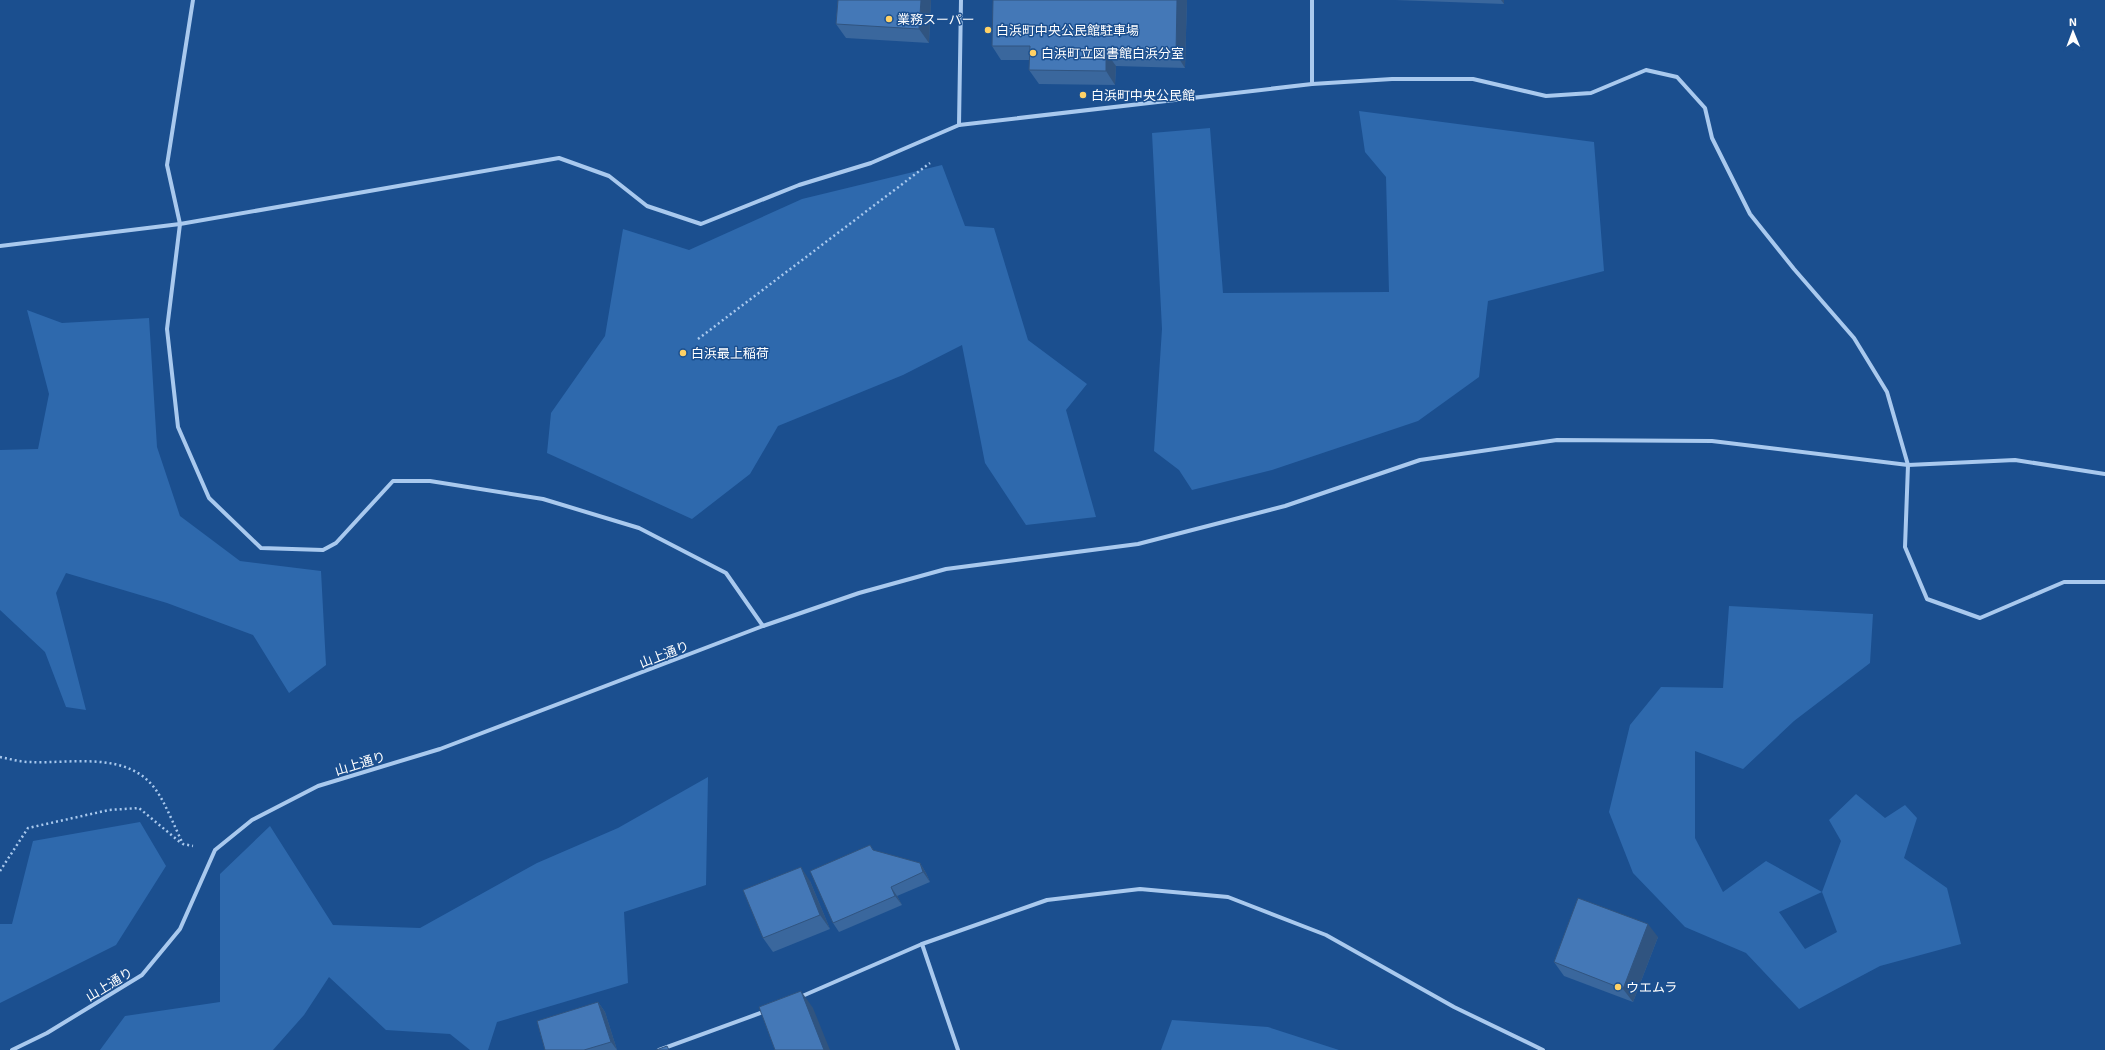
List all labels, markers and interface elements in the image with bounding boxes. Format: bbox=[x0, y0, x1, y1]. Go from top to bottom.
place label: 業務スーパー bbox=[897, 11, 975, 27]
north arrow bbox=[2053, 12, 2093, 52]
marker: 業務スーパー bbox=[884, 14, 894, 24]
text: N bbox=[2069, 15, 2077, 28]
place label: 白浜町中央公民館駐車場 bbox=[996, 22, 1139, 38]
marker: 白浜町中央公民館駐車場 bbox=[983, 25, 993, 35]
place label: 白浜町立図書館白浜分室 bbox=[1041, 45, 1184, 61]
marker: 白浜町立図書館白浜分室 bbox=[1028, 48, 1038, 58]
place label: 白浜町中央公民館 bbox=[1091, 87, 1195, 103]
marker: 白浜町中央公民館 bbox=[1078, 90, 1088, 100]
place label: 白浜最上稲荷 bbox=[691, 345, 769, 361]
marker: 白浜最上稲荷 bbox=[678, 348, 688, 358]
street label: 山上通り bbox=[637, 637, 691, 671]
street label: 山上通り bbox=[333, 748, 387, 778]
street label: 山上通り bbox=[83, 964, 135, 1004]
place label: ウエムラ bbox=[1626, 979, 1677, 995]
marker: ウエムラ bbox=[1613, 982, 1623, 992]

